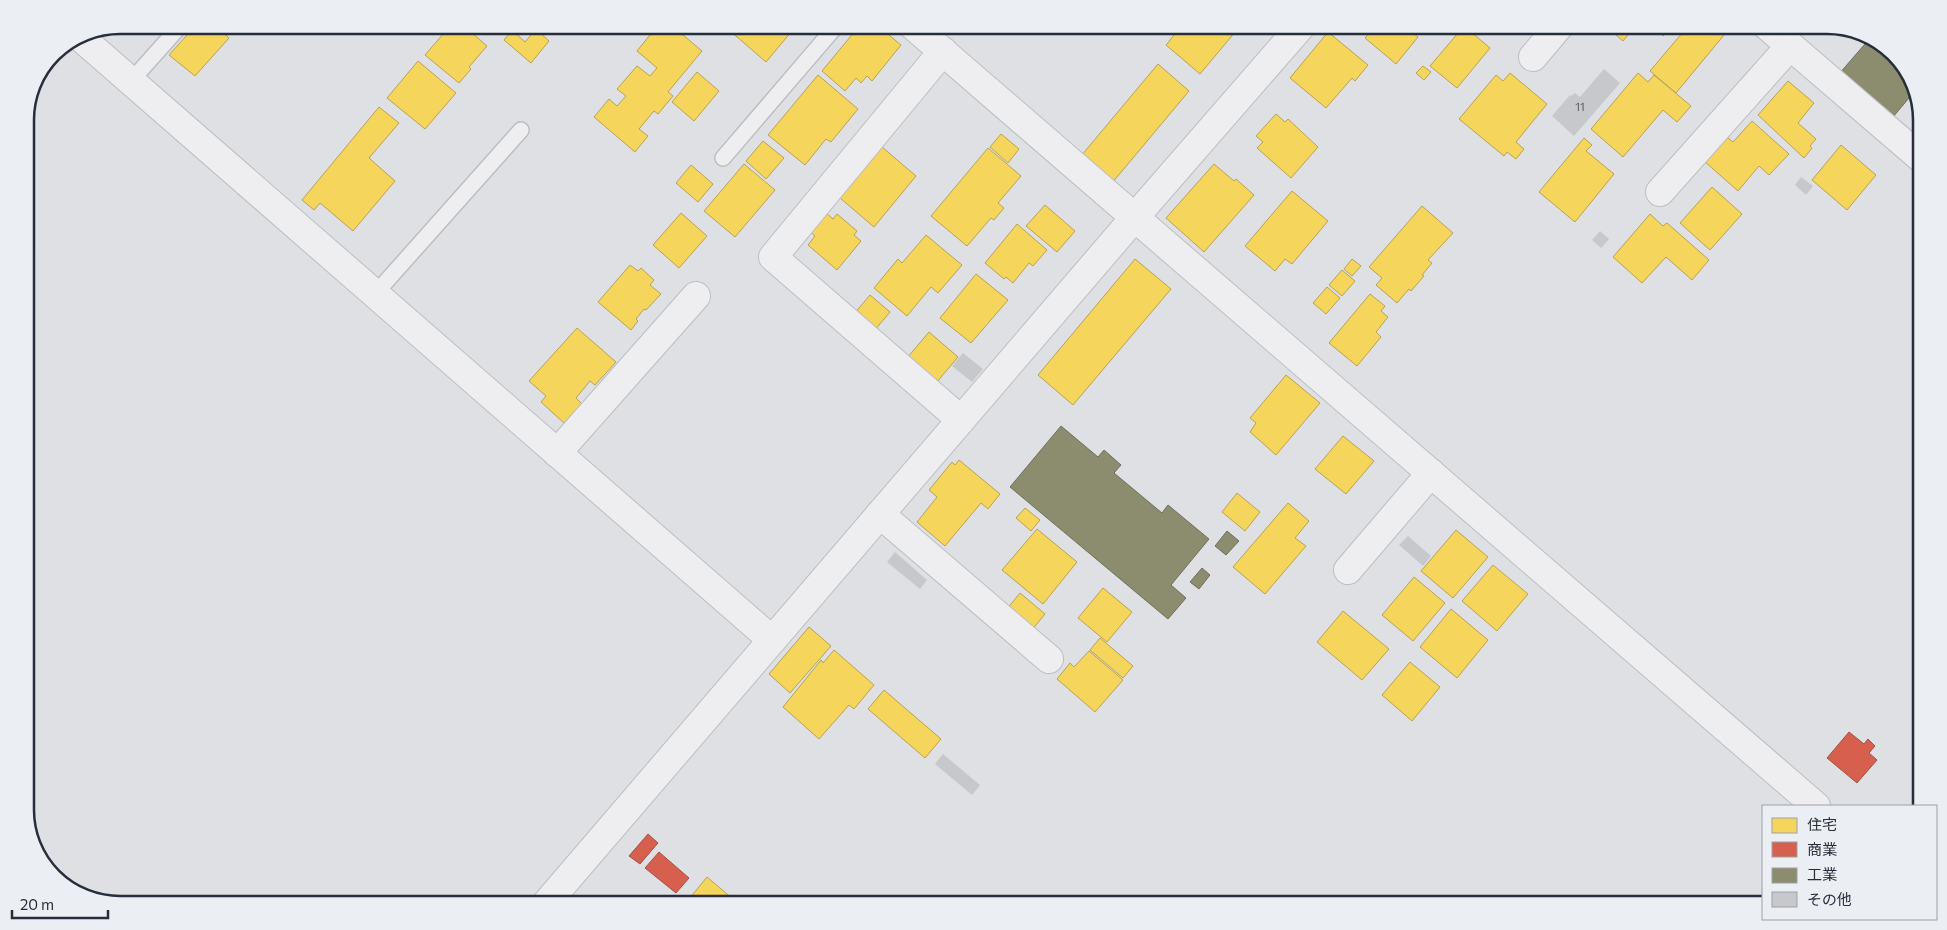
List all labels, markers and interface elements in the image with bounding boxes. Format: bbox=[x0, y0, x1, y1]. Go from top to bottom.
house number: 11 bbox=[1575, 100, 1585, 113]
legend bbox=[1762, 805, 1937, 920]
text: 住宅 bbox=[1807, 815, 1837, 833]
text: 商業 bbox=[1807, 840, 1837, 858]
text: 工業 bbox=[1807, 865, 1837, 883]
scale bar bbox=[12, 888, 109, 920]
text: その他 bbox=[1807, 890, 1852, 908]
text: 20 m bbox=[20, 895, 54, 913]

